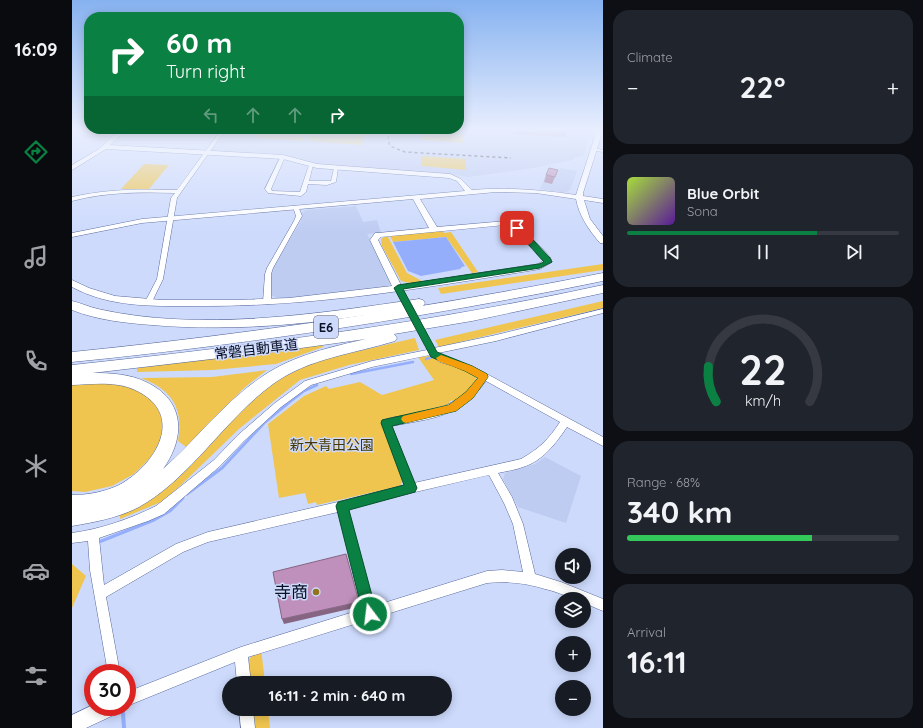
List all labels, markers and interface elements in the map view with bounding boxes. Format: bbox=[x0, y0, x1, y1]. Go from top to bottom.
text: 60 m bbox=[166, 25, 232, 60]
icon: right bbox=[100, 28, 152, 80]
text: 16:09 bbox=[14, 38, 58, 61]
text: Climate bbox=[627, 49, 673, 65]
text: Turn right bbox=[166, 60, 246, 83]
text: 22° bbox=[740, 68, 785, 106]
text: − bbox=[627, 74, 638, 102]
text: + bbox=[887, 74, 899, 102]
icon: left bbox=[200, 104, 222, 126]
icon: ahead bbox=[242, 104, 264, 126]
icon: ahead bbox=[284, 104, 306, 126]
icon: right bbox=[326, 104, 348, 126]
icon: directions bbox=[22, 138, 50, 166]
text: Blue Orbit bbox=[687, 184, 760, 203]
text: Sona bbox=[687, 203, 718, 219]
pin bbox=[500, 211, 534, 245]
icon: arrive bbox=[506, 217, 528, 239]
icon: previous bbox=[661, 241, 683, 263]
icon: pause bbox=[752, 241, 774, 263]
icon: next bbox=[843, 241, 865, 263]
icon: music bbox=[22, 243, 50, 271]
road number: E6 bbox=[314, 316, 338, 338]
street label: 常磐自動車道 bbox=[213, 335, 299, 363]
text: 22 bbox=[739, 343, 787, 395]
icon: phone bbox=[22, 347, 50, 375]
text: km/h bbox=[745, 392, 781, 410]
park label: 新大青田公園 bbox=[290, 436, 374, 454]
icon: climate bbox=[22, 452, 50, 480]
text: Range · 68% bbox=[627, 474, 700, 490]
text: 340 km bbox=[627, 493, 732, 531]
map controls bbox=[555, 548, 591, 716]
button: sound bbox=[555, 548, 591, 584]
icon: car bbox=[22, 557, 50, 585]
place label: 寺商 bbox=[274, 581, 308, 602]
marker: 寺商 bbox=[311, 587, 321, 597]
button: layers bbox=[555, 592, 591, 628]
position arrow bbox=[349, 593, 391, 635]
text: Arrival bbox=[627, 624, 666, 640]
button: + bbox=[555, 636, 591, 672]
text: 16:11 bbox=[627, 643, 687, 681]
icon: filters bbox=[22, 662, 50, 690]
speed limit sign: 30 bbox=[84, 664, 136, 716]
button: − bbox=[555, 680, 591, 716]
text: 16:11 · 2 min · 640 m bbox=[269, 686, 405, 705]

